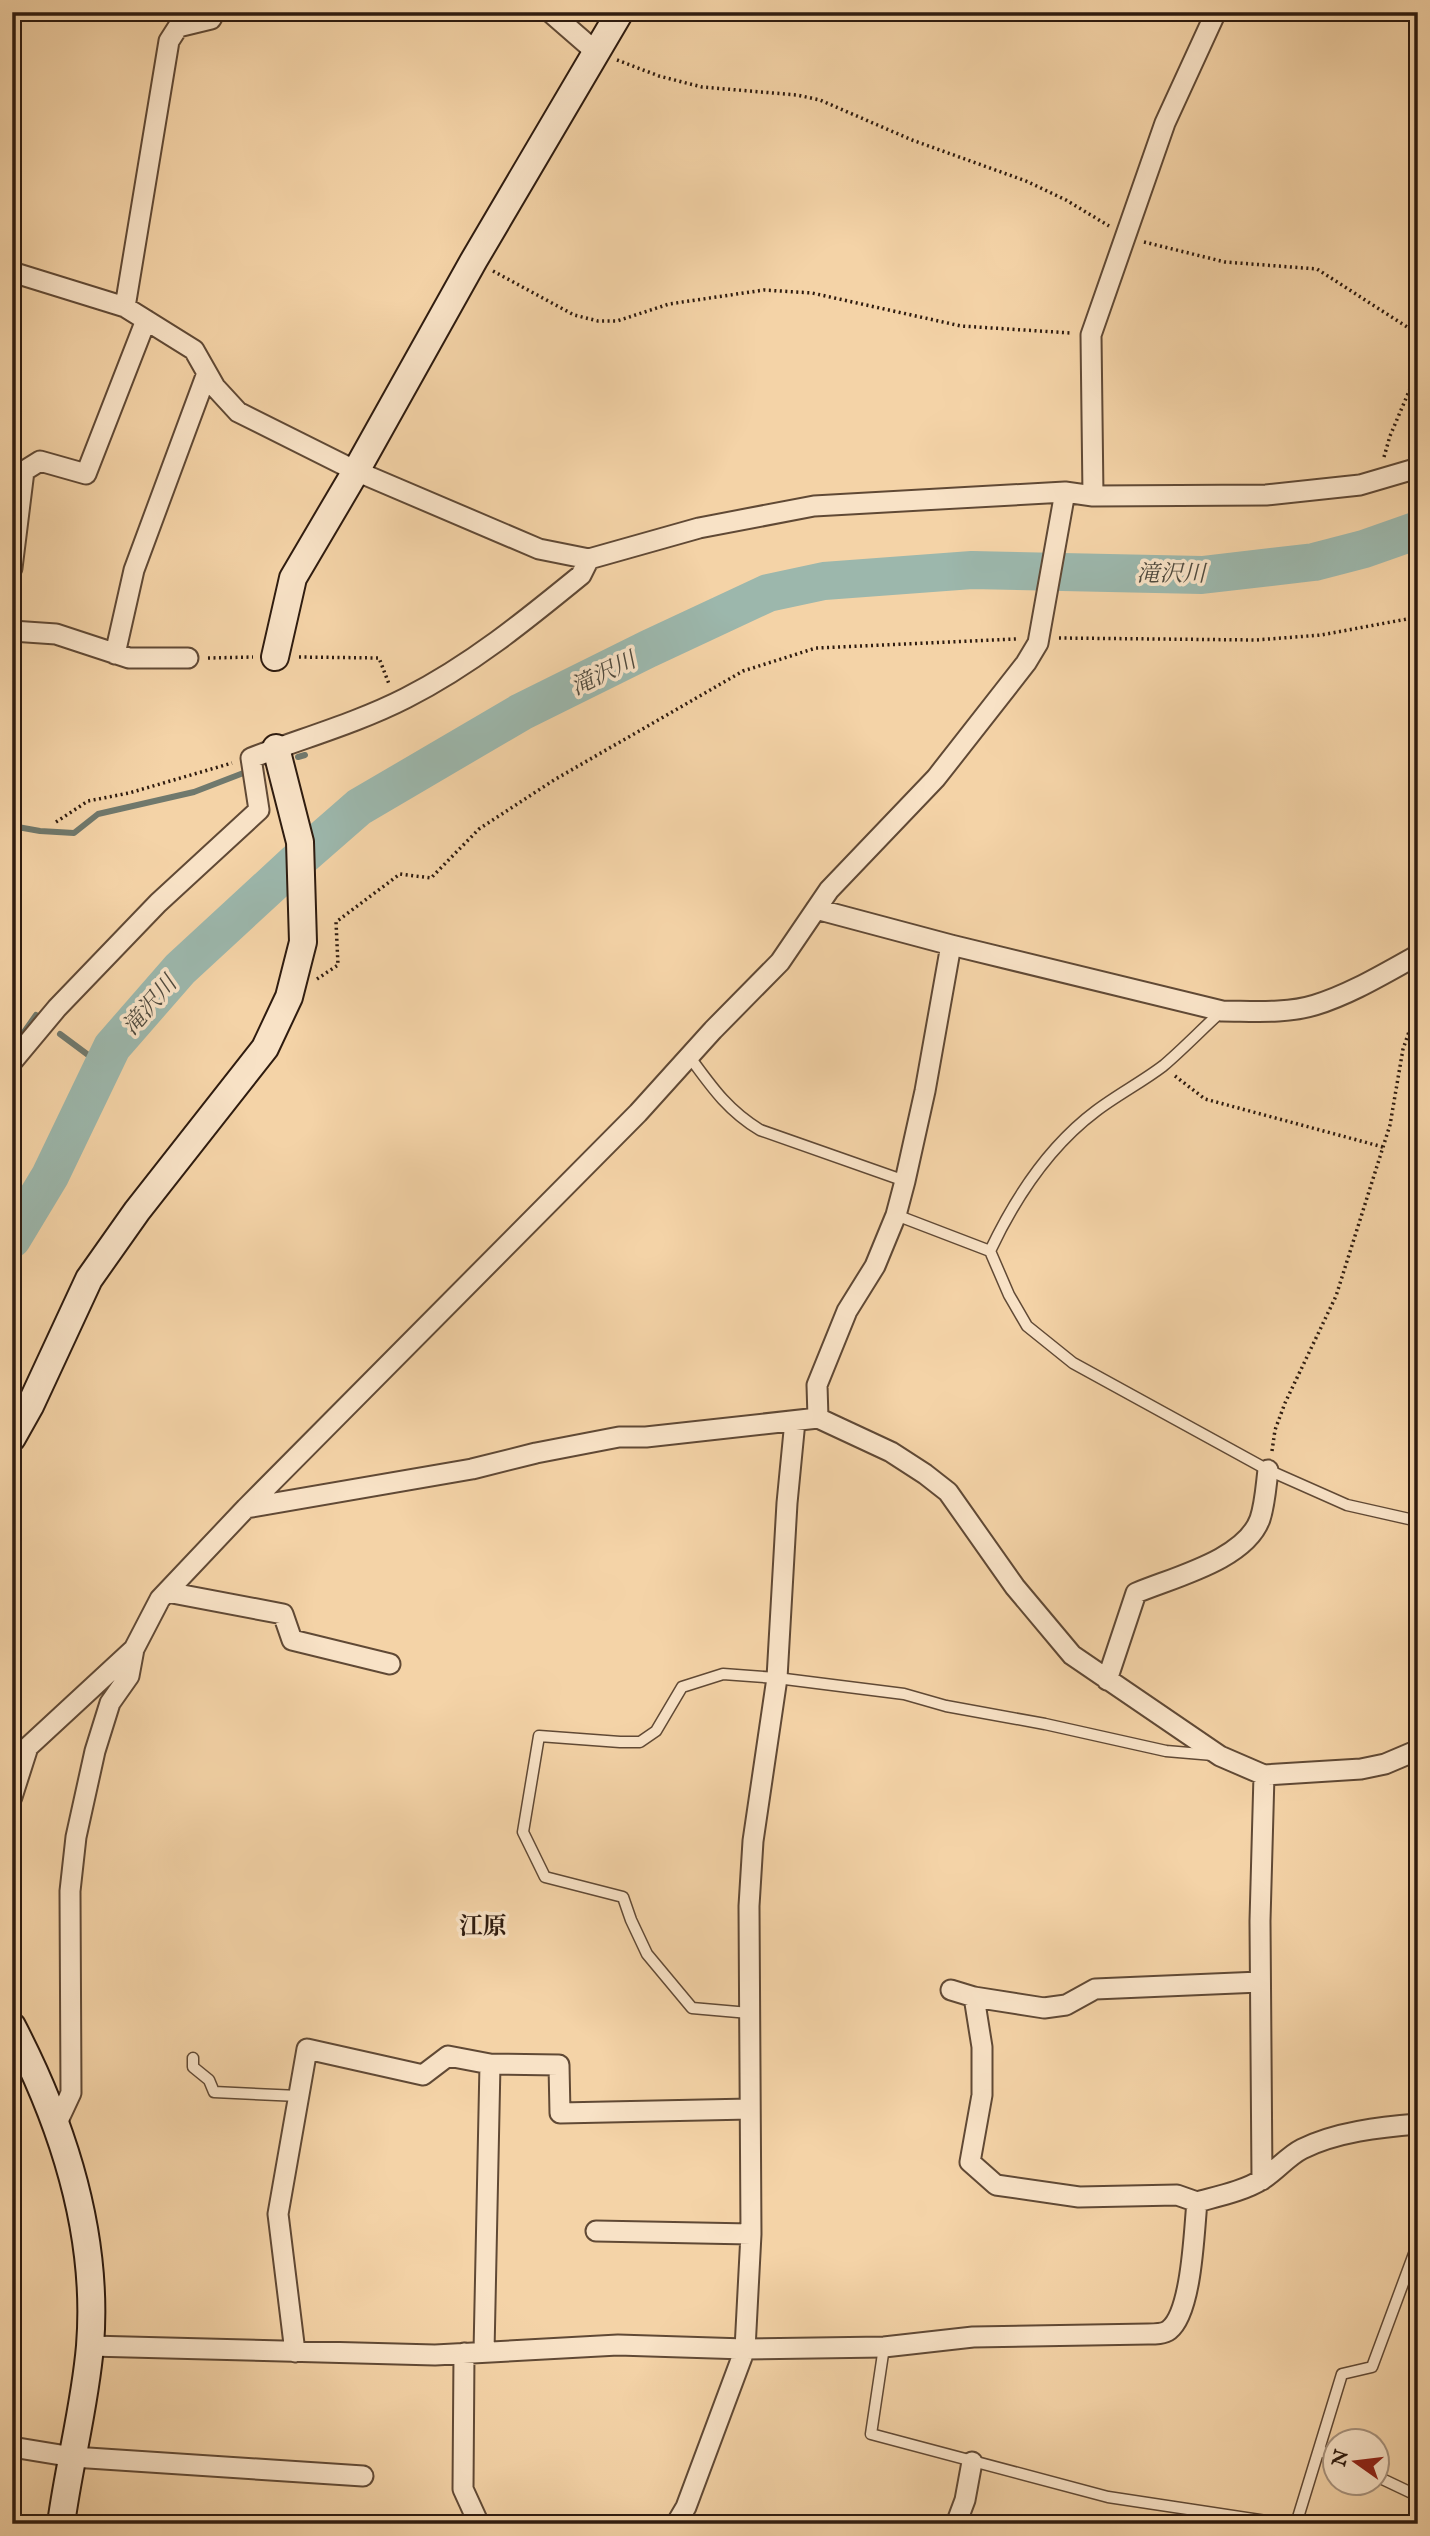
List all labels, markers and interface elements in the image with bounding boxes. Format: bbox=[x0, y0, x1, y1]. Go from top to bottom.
water label: 滝沢川 bbox=[1137, 560, 1209, 589]
water label: 滝沢川 bbox=[566, 645, 644, 703]
water label: 滝沢川 bbox=[117, 968, 186, 1042]
district label: 江原 bbox=[459, 1912, 507, 1943]
north arrow bbox=[1322, 2428, 1392, 2498]
text: N bbox=[1328, 2447, 1355, 2470]

